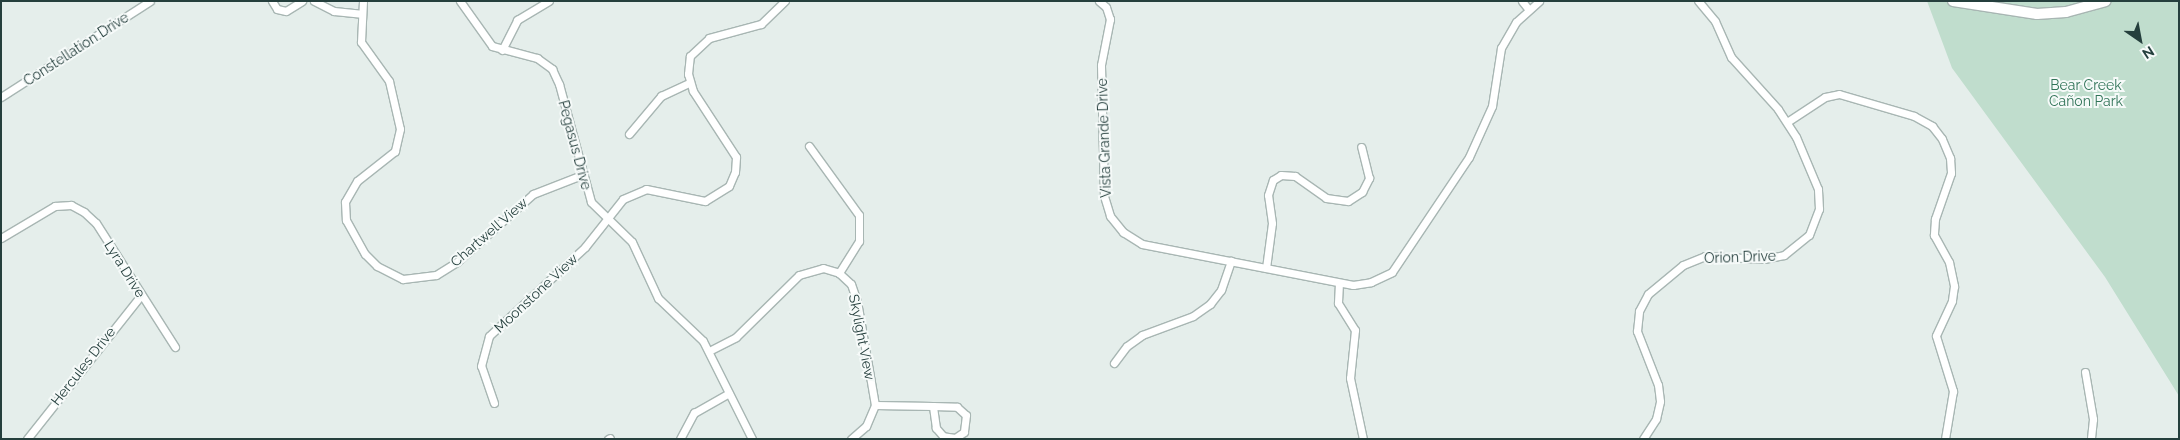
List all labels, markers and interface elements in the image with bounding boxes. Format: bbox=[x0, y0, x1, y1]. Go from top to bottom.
street label: Constellation Drive bbox=[20, 9, 132, 89]
north arrow bbox=[2115, 15, 2165, 65]
text: N bbox=[2139, 43, 2157, 62]
park label: Bear Creek Cañon Park bbox=[2049, 77, 2123, 110]
street label: Vista Grande Drive bbox=[1094, 78, 1114, 198]
street label: Pegasus Drive bbox=[555, 98, 595, 192]
street label: Chartwell View bbox=[447, 194, 531, 270]
street label: Lyra Drive bbox=[101, 237, 149, 301]
street label: Orion Drive bbox=[1704, 247, 1776, 267]
street label: Moonstone View bbox=[491, 250, 581, 336]
street label: Skylight View bbox=[845, 293, 879, 381]
street label: Hercules Drive bbox=[47, 323, 119, 409]

